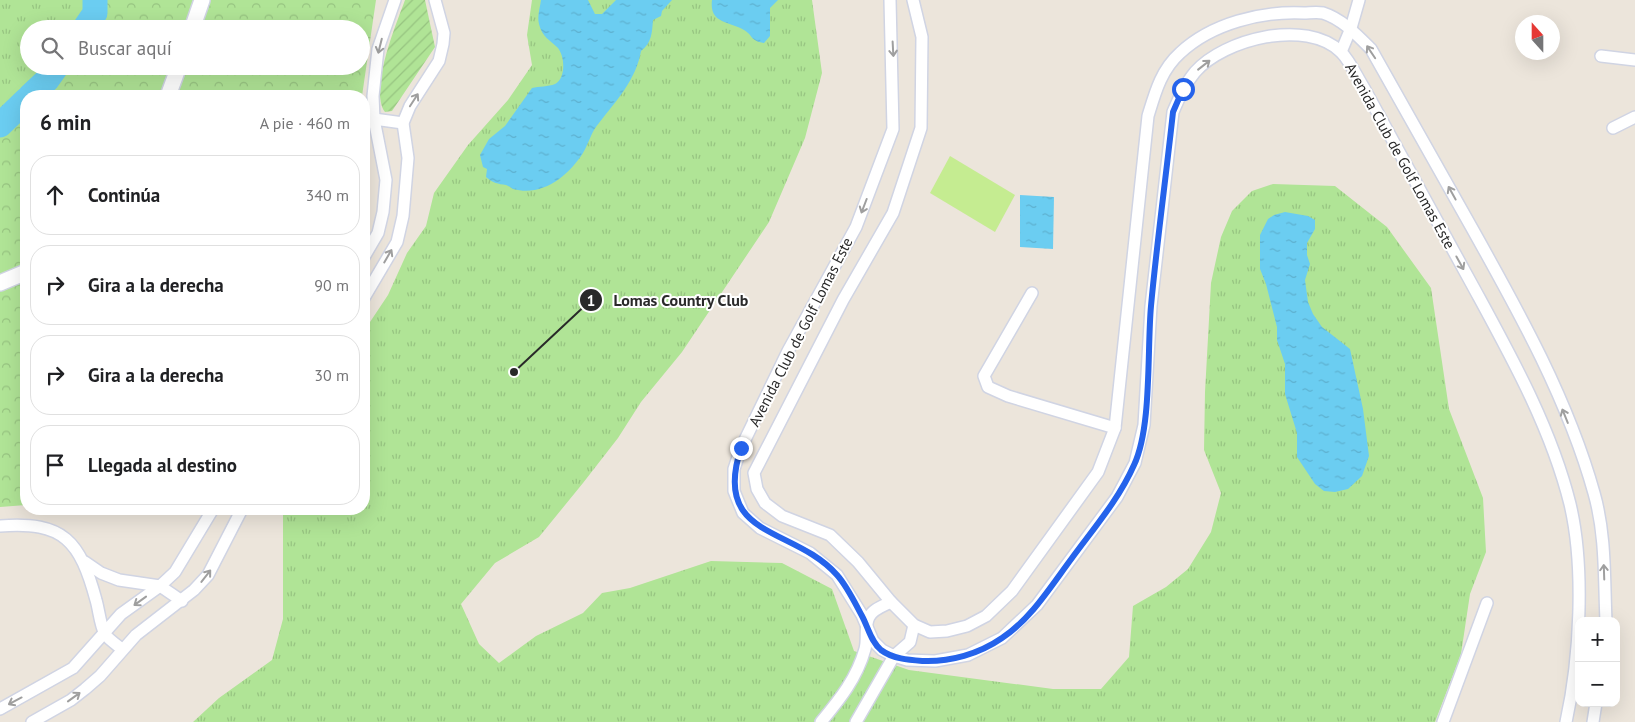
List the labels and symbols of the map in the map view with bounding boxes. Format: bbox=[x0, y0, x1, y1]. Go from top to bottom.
north arrow bbox=[1515, 15, 1560, 60]
one-way arrow bbox=[375, 38, 384, 54]
one-way arrow bbox=[888, 40, 897, 56]
one-way arrow bbox=[1366, 45, 1377, 59]
one-way arrow bbox=[1197, 59, 1210, 70]
street label: Avenida Club de Golf Lomas Este bbox=[1341, 59, 1460, 252]
route start bbox=[1172, 78, 1195, 101]
one-way arrow bbox=[409, 93, 419, 107]
one-way arrow bbox=[1447, 186, 1457, 201]
one-way arrow bbox=[859, 198, 868, 213]
street label: Avenida Club de Golf Lomas Este bbox=[744, 234, 857, 429]
one-way arrow bbox=[384, 250, 394, 264]
one-way arrow bbox=[1456, 255, 1465, 270]
callout: Lomas Country Club bbox=[578, 285, 759, 316]
text: Lomas Country Club bbox=[614, 290, 749, 310]
text: 1 bbox=[587, 291, 595, 310]
one-way arrow bbox=[1560, 408, 1569, 423]
route end bbox=[730, 437, 753, 460]
one-way arrow bbox=[1600, 564, 1609, 580]
one-way arrow bbox=[200, 570, 211, 583]
one-way arrow bbox=[134, 595, 147, 606]
one-way arrow bbox=[67, 692, 81, 702]
one-way arrow bbox=[8, 697, 23, 706]

